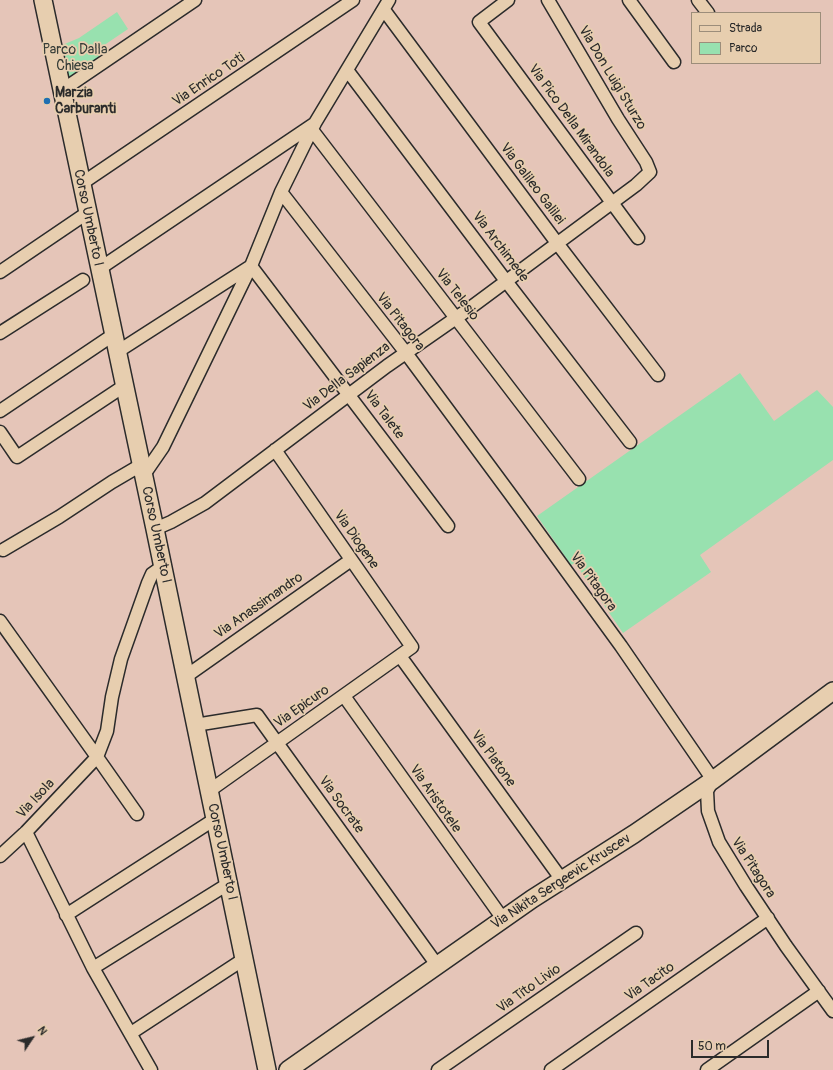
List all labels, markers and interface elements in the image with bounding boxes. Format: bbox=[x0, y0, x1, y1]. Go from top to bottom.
legend bbox=[691, 12, 821, 64]
text: Strada bbox=[729, 21, 762, 36]
street label: Via Don Luigi Sturzo bbox=[574, 23, 650, 133]
text: Parco bbox=[729, 41, 758, 56]
park label: Parco Dalla Chiesa bbox=[43, 42, 107, 74]
street label: Via Enrico Toti bbox=[170, 50, 248, 110]
street label: Via Pico Della Mirandola bbox=[524, 61, 618, 181]
place label: Marzia Carburanti bbox=[55, 85, 116, 118]
marker: Marzia Carburanti bbox=[42, 96, 52, 106]
street label: Via Galileo Galilei bbox=[496, 140, 568, 228]
street label: Corso Umberto I bbox=[70, 168, 106, 268]
street label: Via Archimede bbox=[468, 209, 532, 285]
street label: Via Telesio bbox=[432, 266, 482, 324]
street label: Via Pitagora bbox=[372, 290, 428, 354]
street label: Via Della Sapienza bbox=[300, 339, 394, 415]
street label: Via Talete bbox=[360, 387, 408, 443]
street label: Corso Umberto I bbox=[138, 485, 174, 585]
street label: Via Diogene bbox=[330, 507, 382, 573]
street label: Via Pitagora bbox=[566, 549, 620, 615]
street label: Via Anassimandro bbox=[212, 569, 306, 643]
street label: Via Epicuro bbox=[271, 682, 333, 732]
street label: Via Platone bbox=[467, 728, 519, 790]
street label: Via Aristotele bbox=[405, 762, 465, 836]
street label: Via Socrate bbox=[315, 773, 367, 837]
street label: Via Isola bbox=[13, 776, 59, 822]
street label: Corso Umberto I bbox=[204, 802, 240, 902]
street label: Via Nikita Sergeevic Kruscev bbox=[488, 831, 634, 933]
street label: Via Pitagora bbox=[727, 835, 779, 901]
street label: Via Tacito bbox=[622, 959, 678, 1005]
street label: Via Tito Livio bbox=[494, 961, 564, 1017]
north arrow bbox=[12, 1018, 52, 1058]
text: N bbox=[35, 1024, 50, 1038]
scale bar bbox=[693, 1032, 771, 1058]
text: 50 m bbox=[698, 1039, 726, 1054]

